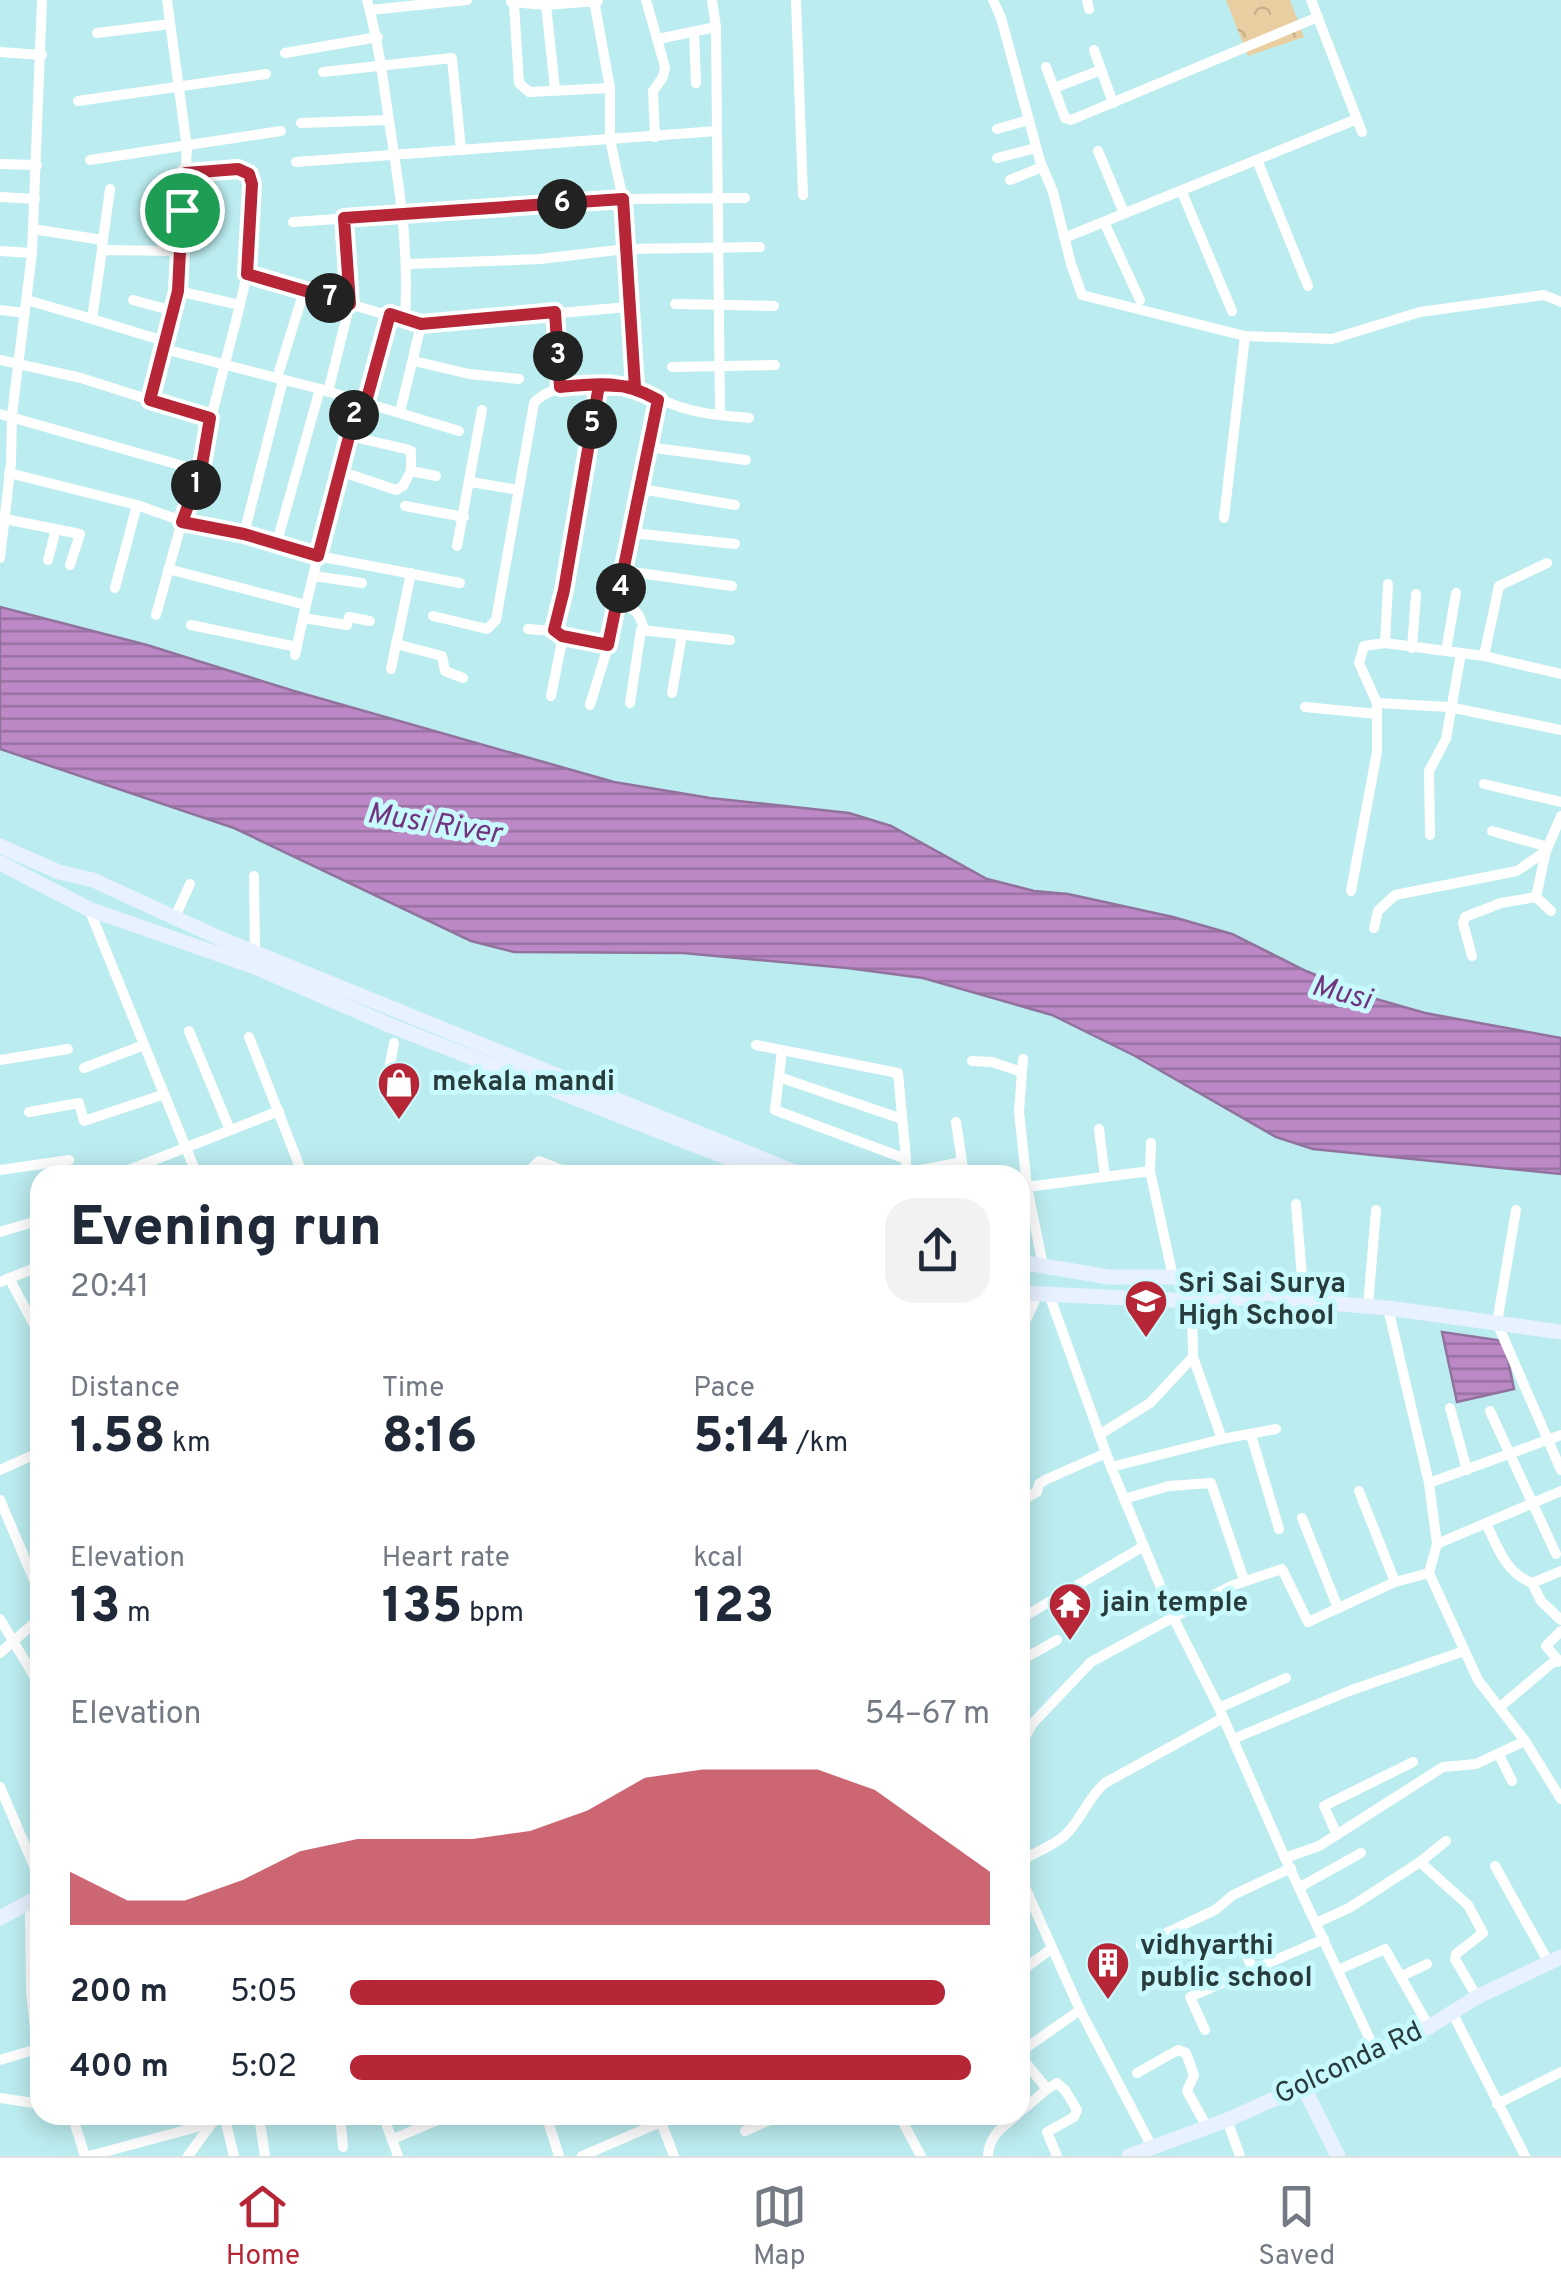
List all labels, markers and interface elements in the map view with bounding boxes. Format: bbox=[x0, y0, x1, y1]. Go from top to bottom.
pin bbox=[140, 168, 225, 253]
pin: 6 bbox=[537, 179, 587, 229]
icon: arrive bbox=[155, 183, 210, 238]
text: 6 bbox=[553, 186, 571, 222]
pin: 7 bbox=[305, 273, 355, 323]
text: 7 bbox=[322, 280, 338, 316]
pin: 3 bbox=[533, 331, 583, 381]
text: 3 bbox=[550, 338, 566, 374]
pin: 2 bbox=[329, 390, 379, 440]
text: 2 bbox=[345, 397, 363, 433]
pin: 5 bbox=[567, 399, 617, 449]
text: 5 bbox=[583, 406, 601, 442]
pin: 1 bbox=[171, 460, 221, 510]
text: 1 bbox=[190, 467, 202, 503]
pin: 4 bbox=[596, 563, 646, 613]
text: 4 bbox=[612, 570, 630, 606]
water label: Musi River bbox=[364, 796, 506, 854]
water label: Musi bbox=[1307, 968, 1376, 1020]
shop icon: mekala mandi bbox=[376, 1060, 422, 1121]
place label: mekala mandi bbox=[432, 1065, 615, 1101]
text: Evening run bbox=[70, 1195, 382, 1265]
button: share bbox=[885, 1198, 990, 1303]
place label: Sri Sai Surya High School bbox=[1178, 1267, 1346, 1335]
text: 20:41 bbox=[70, 1268, 149, 1308]
school or university icon: Sri Sai Surya High School bbox=[1123, 1278, 1169, 1339]
text: Distance bbox=[70, 1371, 180, 1407]
text: Time bbox=[382, 1371, 444, 1407]
text: Pace bbox=[693, 1371, 755, 1407]
text: 1.58 bbox=[70, 1407, 165, 1470]
text: 8:16 bbox=[382, 1407, 477, 1470]
text: 5:14 bbox=[693, 1407, 790, 1470]
text: km bbox=[165, 1426, 211, 1462]
text: /km bbox=[790, 1426, 848, 1462]
text: Elevation bbox=[70, 1541, 185, 1577]
text: Heart rate bbox=[382, 1541, 510, 1577]
text: kcal bbox=[693, 1541, 743, 1577]
text: 13 bbox=[70, 1577, 120, 1640]
text: 135 bbox=[382, 1577, 462, 1640]
text: 123 bbox=[693, 1577, 774, 1640]
temple icon: jain temple bbox=[1047, 1581, 1093, 1642]
place label: jain temple bbox=[1100, 1586, 1248, 1622]
text: m bbox=[120, 1596, 151, 1632]
text: bpm bbox=[462, 1596, 524, 1632]
text: Elevation bbox=[70, 1695, 202, 1735]
text: 54–67 m bbox=[865, 1695, 990, 1735]
place label: vidhyarthi public school bbox=[1140, 1929, 1313, 1997]
building icon: vidhyarthi public school bbox=[1085, 1940, 1131, 2001]
text: 200 m bbox=[70, 1973, 168, 2013]
text: 5:05 bbox=[230, 1973, 298, 2013]
street label: Golconda Rd bbox=[1269, 2014, 1429, 2114]
text: 400 m bbox=[70, 2048, 169, 2088]
text: 5:02 bbox=[230, 2048, 297, 2088]
tab: Home bbox=[226, 2179, 300, 2275]
tab: Map bbox=[752, 2179, 807, 2275]
tab: Saved bbox=[1258, 2179, 1335, 2275]

